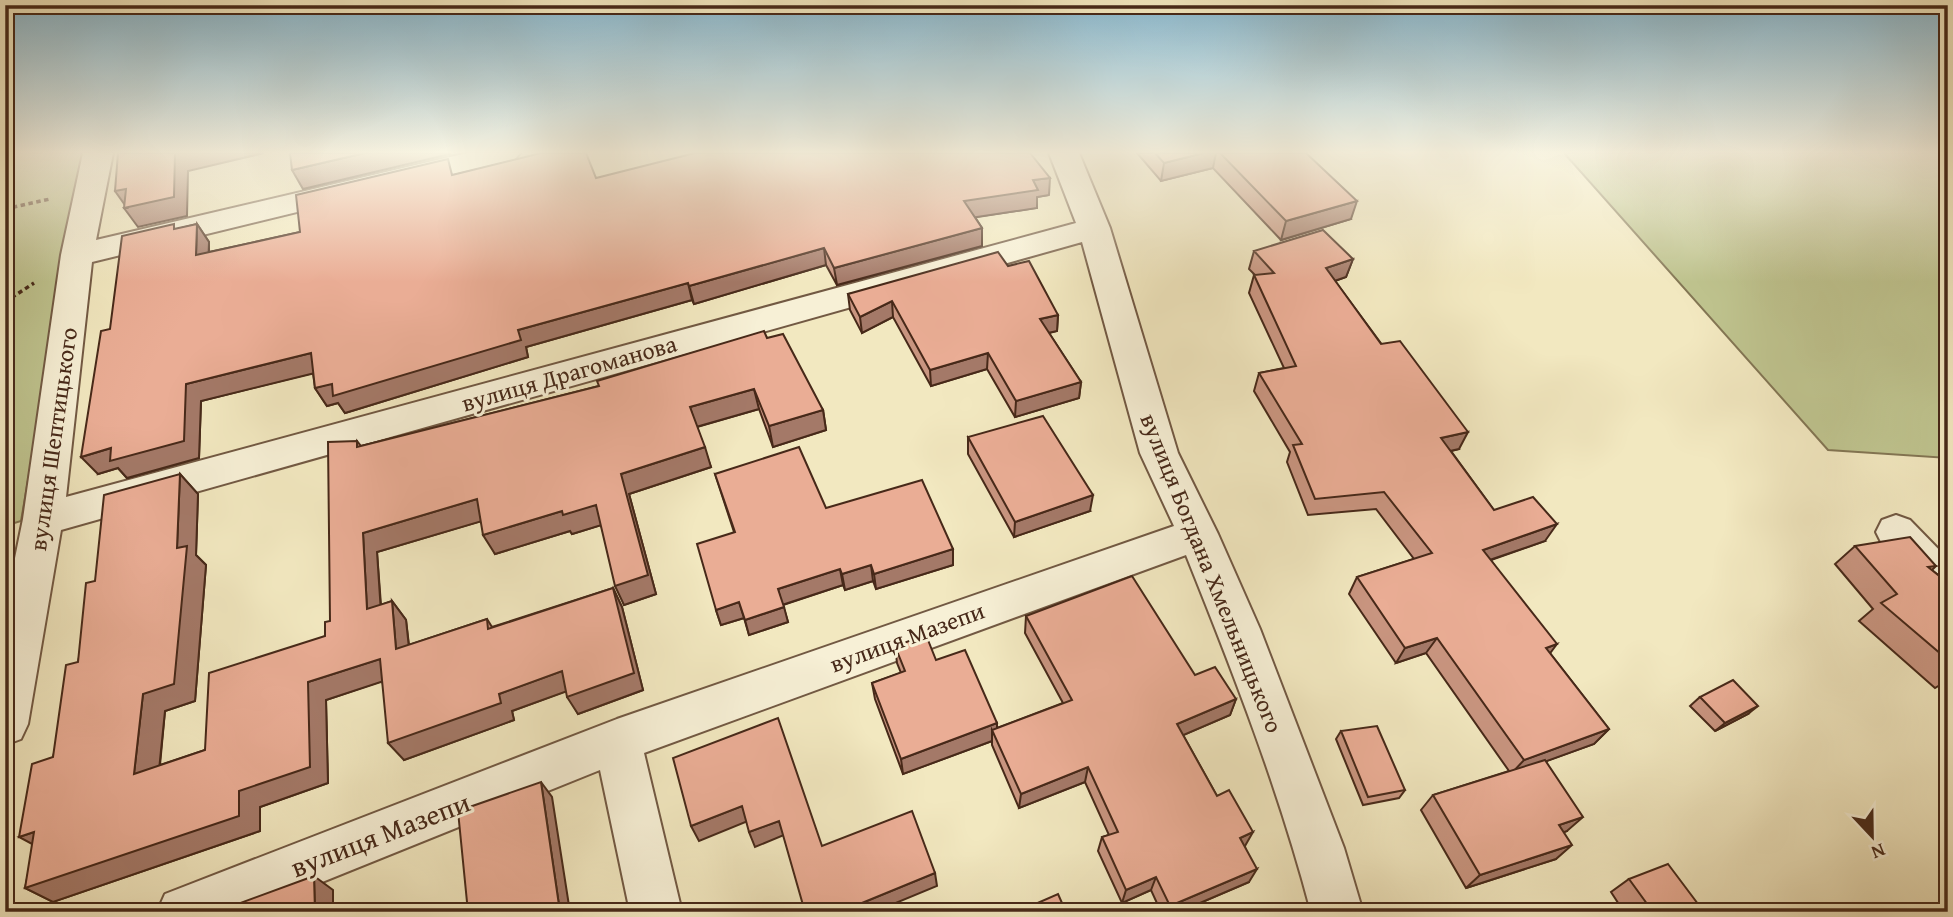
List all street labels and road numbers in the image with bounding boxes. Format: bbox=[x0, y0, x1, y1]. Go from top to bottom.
street label: вулиця Шептицького bbox=[20, 325, 86, 553]
street label: вулиця Драгоманова bbox=[457, 325, 681, 420]
street label: вулиця Богдана Хмельницького bbox=[1132, 408, 1292, 738]
street label: вулиця Мазепи bbox=[825, 593, 989, 681]
street label: вулиця Мазепи bbox=[284, 781, 476, 887]

